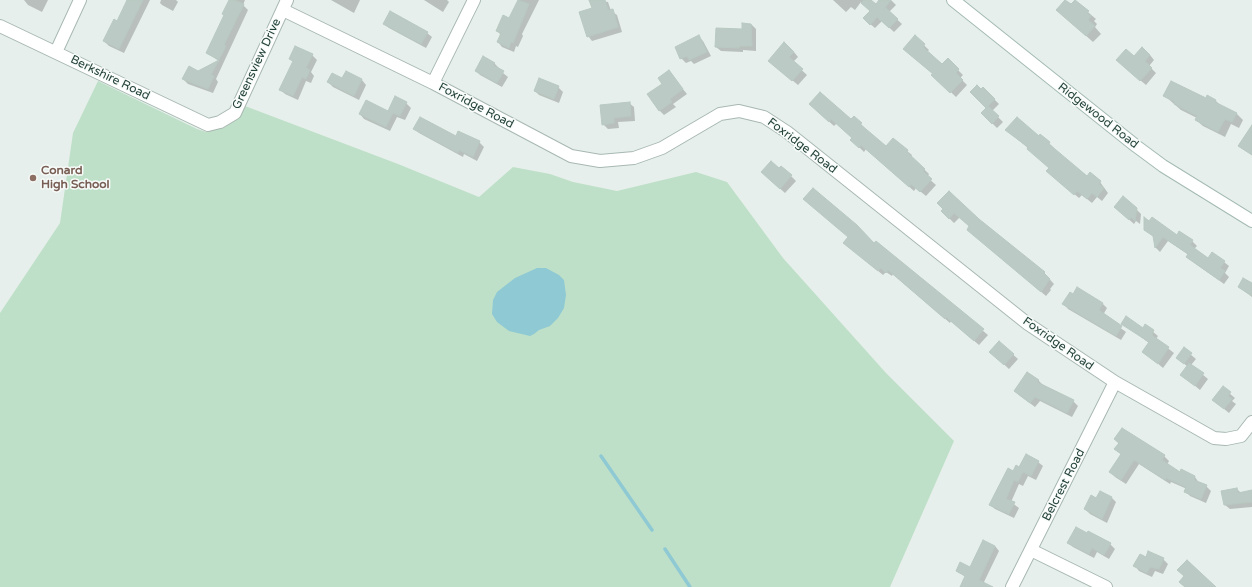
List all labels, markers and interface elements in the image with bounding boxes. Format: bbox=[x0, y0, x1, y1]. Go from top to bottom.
street label: Greensview Drive bbox=[230, 16, 284, 112]
street label: Berkshire Road bbox=[68, 53, 152, 103]
street label: Foxridge Road bbox=[436, 80, 516, 132]
street label: Ridgewood Road bbox=[1055, 80, 1141, 152]
street label: Foxridge Road bbox=[764, 115, 840, 177]
place label: Conard High School bbox=[41, 164, 110, 192]
marker: Conard High School bbox=[28, 173, 38, 183]
street label: Foxridge Road bbox=[1020, 314, 1096, 374]
street label: Belcrest Road bbox=[1040, 446, 1088, 524]

